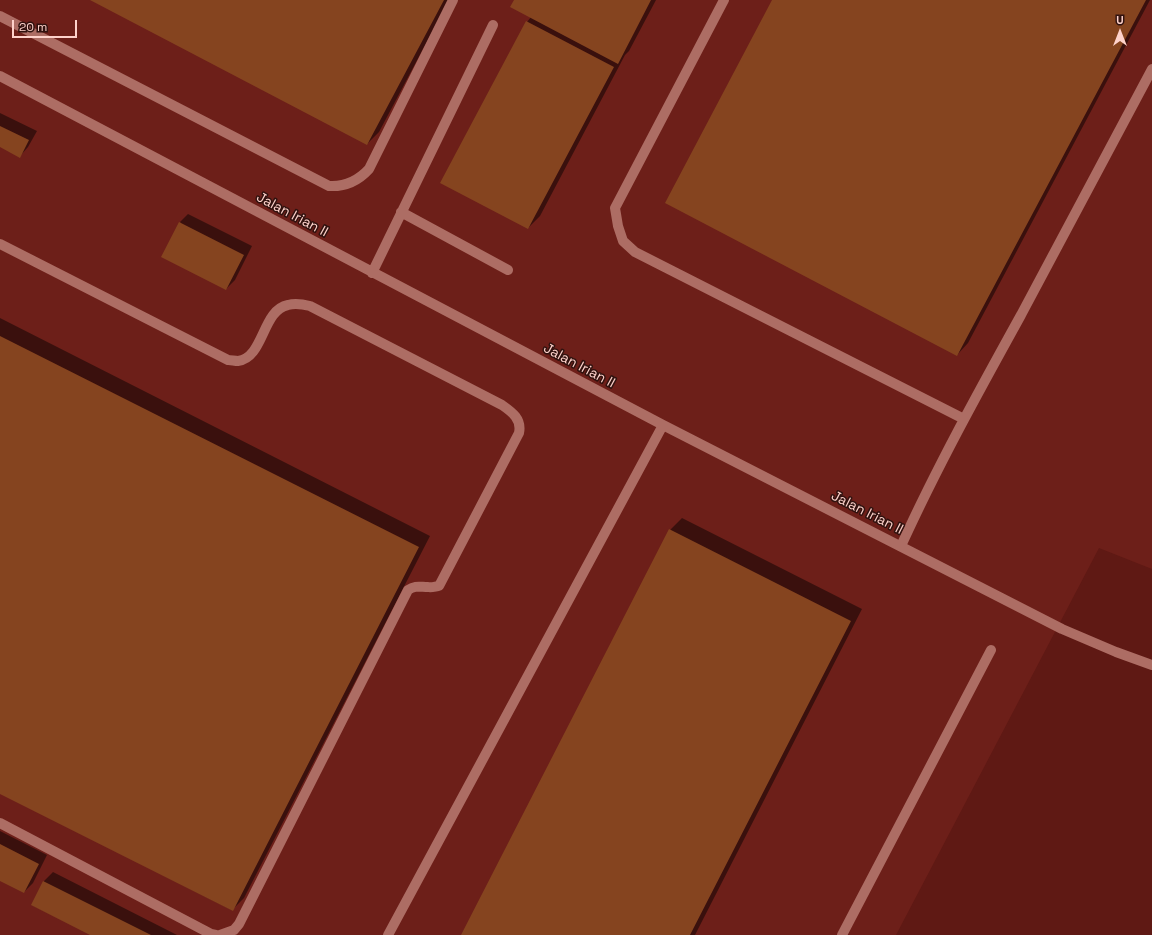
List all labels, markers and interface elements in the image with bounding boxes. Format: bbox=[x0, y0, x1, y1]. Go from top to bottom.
scale bar bbox=[14, 12, 79, 38]
north arrow bbox=[1100, 12, 1140, 52]
text: U bbox=[1116, 13, 1124, 27]
text: 20 m bbox=[19, 19, 47, 35]
street label: Jalan Irian II bbox=[253, 189, 331, 241]
street label: Jalan Irian II bbox=[540, 340, 618, 392]
street label: Jalan Irian II bbox=[828, 488, 906, 538]

